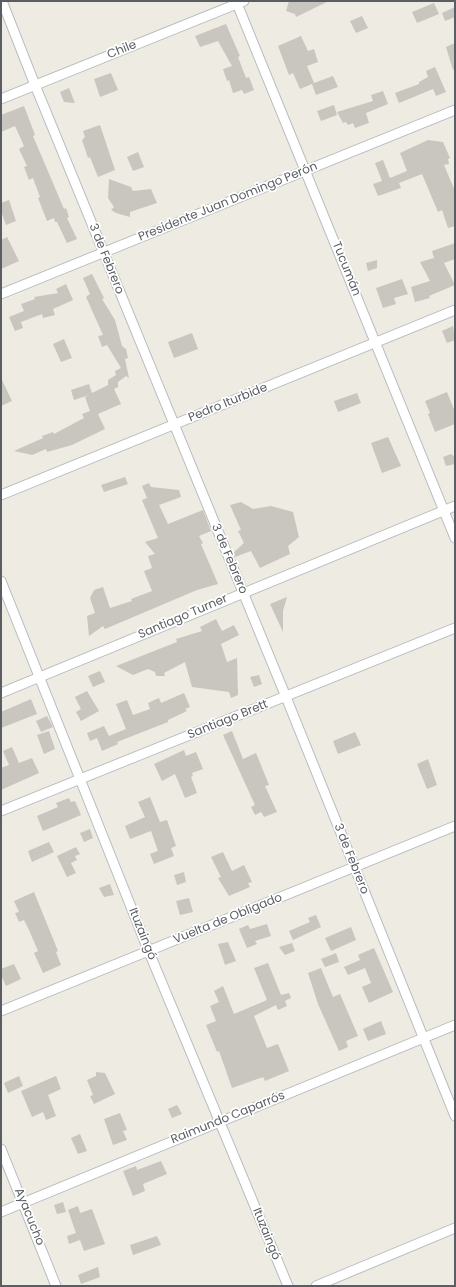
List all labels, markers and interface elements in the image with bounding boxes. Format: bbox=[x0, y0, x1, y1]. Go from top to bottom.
street label: Chile bbox=[105, 38, 139, 62]
street label: Presidente Juan Domingo Perón bbox=[136, 159, 320, 245]
street label: 3 de Febrero bbox=[85, 222, 127, 296]
street label: Tucumán bbox=[329, 240, 363, 298]
street label: Pedro Iturbide bbox=[186, 381, 270, 425]
street label: 3 de Febrero bbox=[208, 522, 250, 596]
street label: Santiago Turner bbox=[136, 592, 230, 642]
street label: Santiago Brett bbox=[186, 697, 270, 743]
street label: 3 de Febrero bbox=[330, 822, 372, 896]
street label: Vuelta de Obligado bbox=[171, 891, 285, 947]
street label: Ituzaingó bbox=[125, 906, 159, 962]
street label: Raimundo Caparrós bbox=[169, 1089, 287, 1147]
street label: Ayacucho bbox=[11, 1186, 47, 1248]
street label: Ituzaingó bbox=[249, 1206, 283, 1262]

